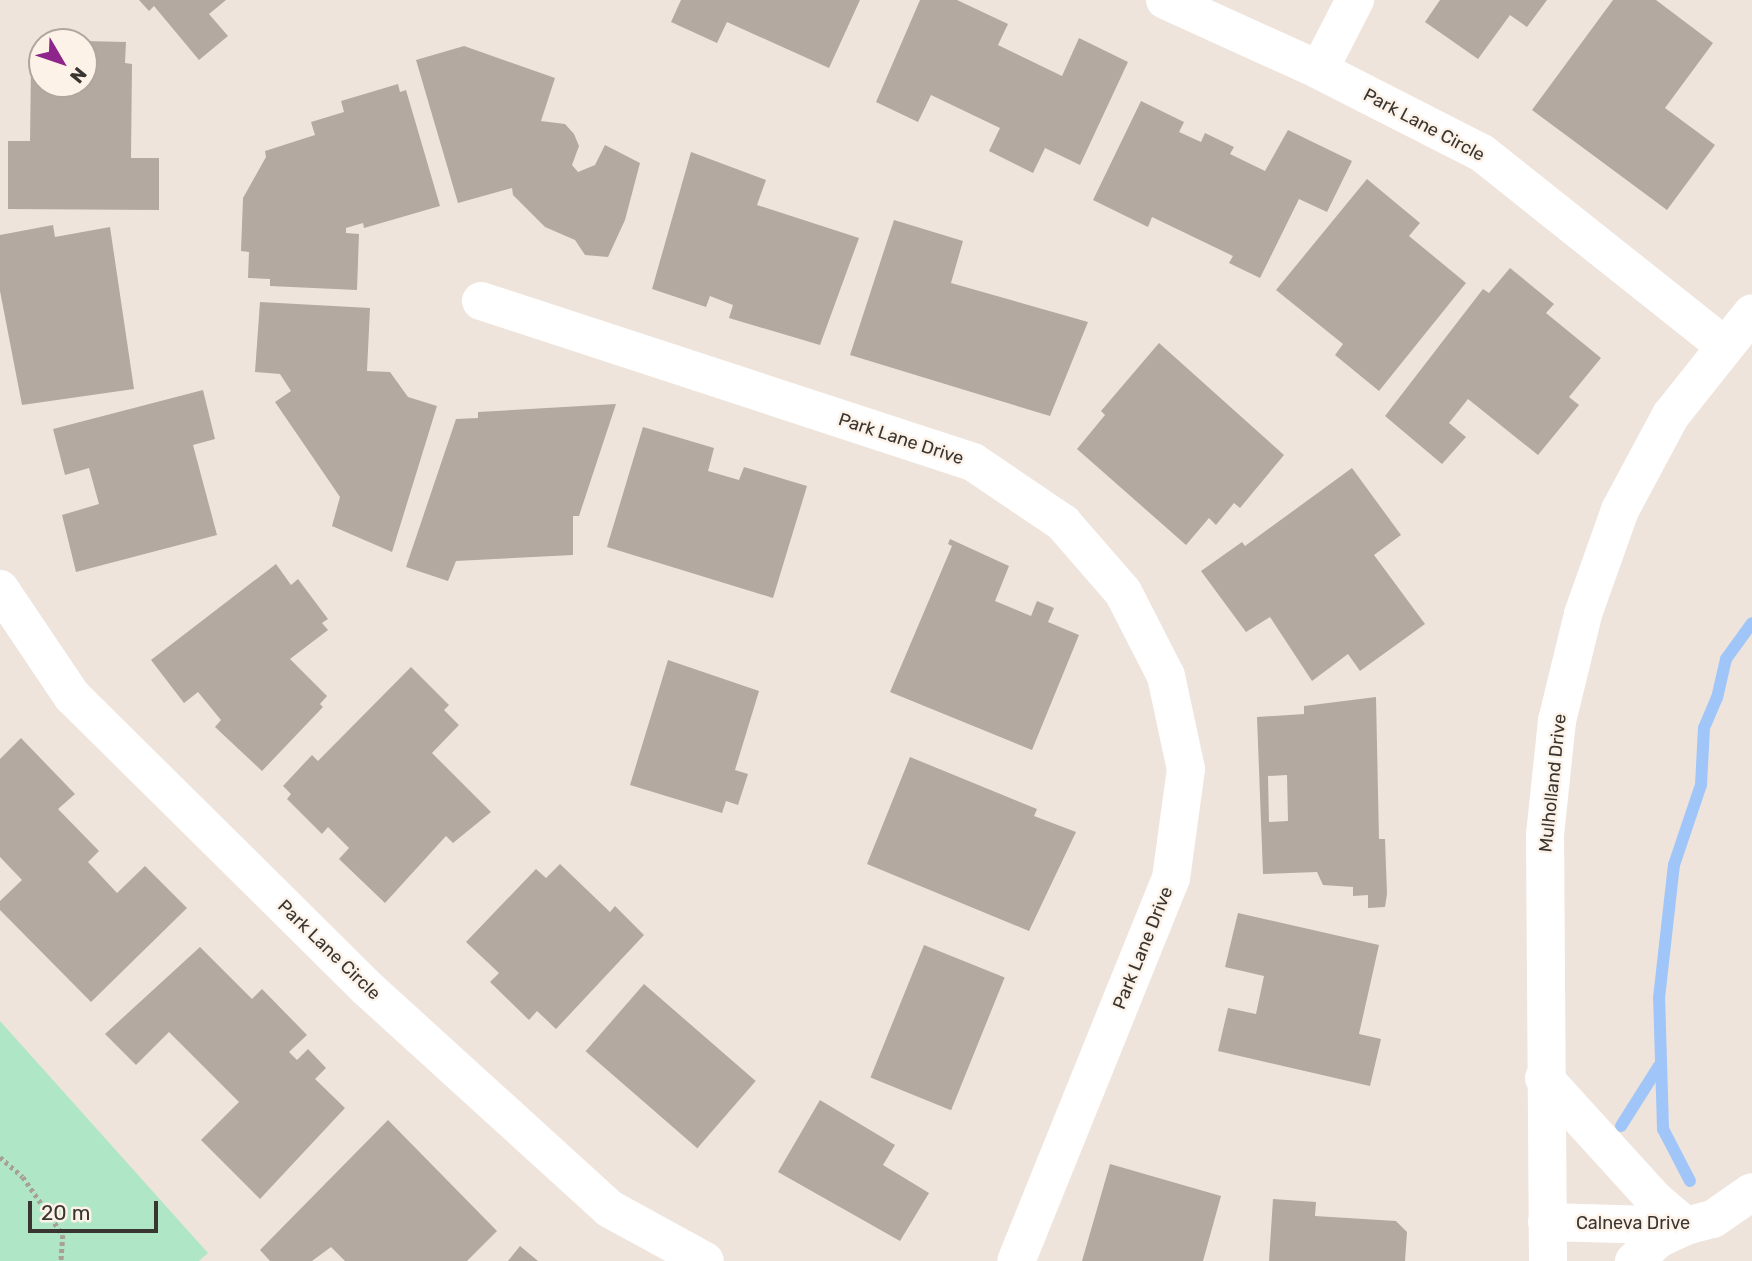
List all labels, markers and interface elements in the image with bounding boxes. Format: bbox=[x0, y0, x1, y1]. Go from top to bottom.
north arrow bbox=[28, 28, 98, 98]
text: N bbox=[65, 63, 91, 88]
street label: Park Lane Circle bbox=[1359, 84, 1489, 166]
street label: Park Lane Drive bbox=[836, 409, 966, 469]
street label: Mulholland Drive bbox=[1535, 713, 1571, 853]
street label: Park Lane Drive bbox=[1109, 883, 1177, 1013]
street label: Park Lane Circle bbox=[273, 895, 385, 1005]
scale bar bbox=[32, 1188, 161, 1232]
text: 20 m bbox=[41, 1200, 90, 1225]
street label: Calneva Drive bbox=[1576, 1212, 1690, 1234]

